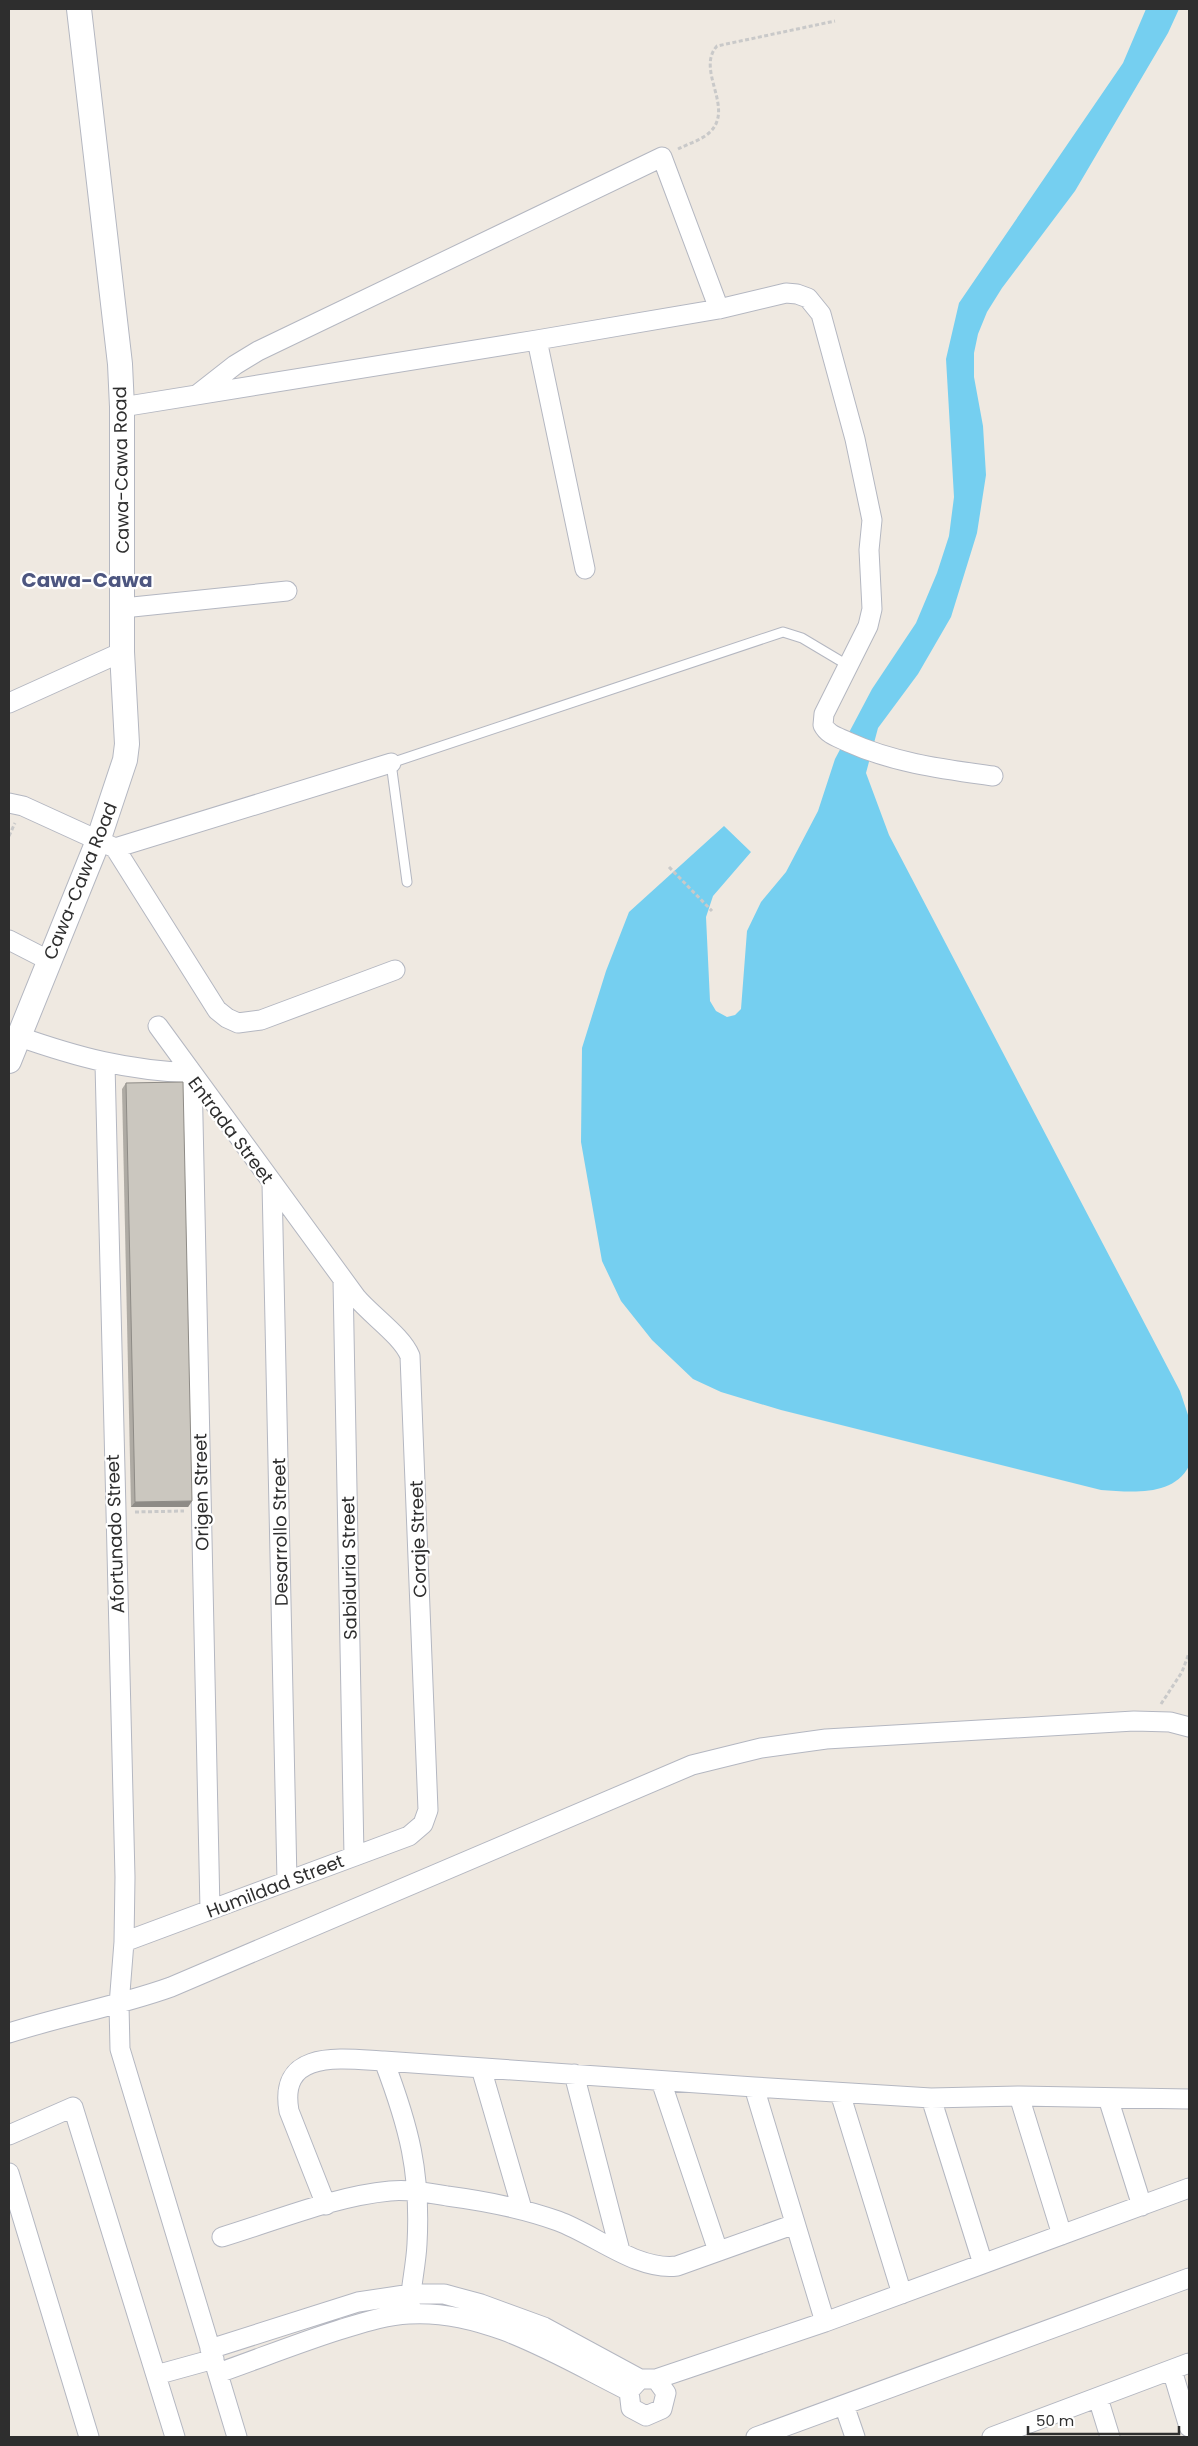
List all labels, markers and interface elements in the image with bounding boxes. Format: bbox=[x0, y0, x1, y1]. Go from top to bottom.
street label: Cawa-Cawa Road bbox=[107, 386, 135, 554]
district label: Cawa-Cawa bbox=[21, 566, 153, 594]
street label: Cawa-Cawa Road bbox=[37, 799, 123, 963]
street label: Entrada Street bbox=[182, 1071, 280, 1189]
street label: Origen Street bbox=[187, 1433, 215, 1551]
street label: Afortunado Street bbox=[100, 1454, 130, 1614]
street label: Desarrollo Street bbox=[266, 1458, 294, 1606]
street label: Coraje Street bbox=[403, 1480, 433, 1598]
street label: Sabiduria Street bbox=[335, 1496, 363, 1640]
street label: Humildad Street bbox=[203, 1848, 347, 1924]
scale bar bbox=[1028, 2404, 1179, 2436]
text: 50 m bbox=[1036, 2410, 1074, 2431]

